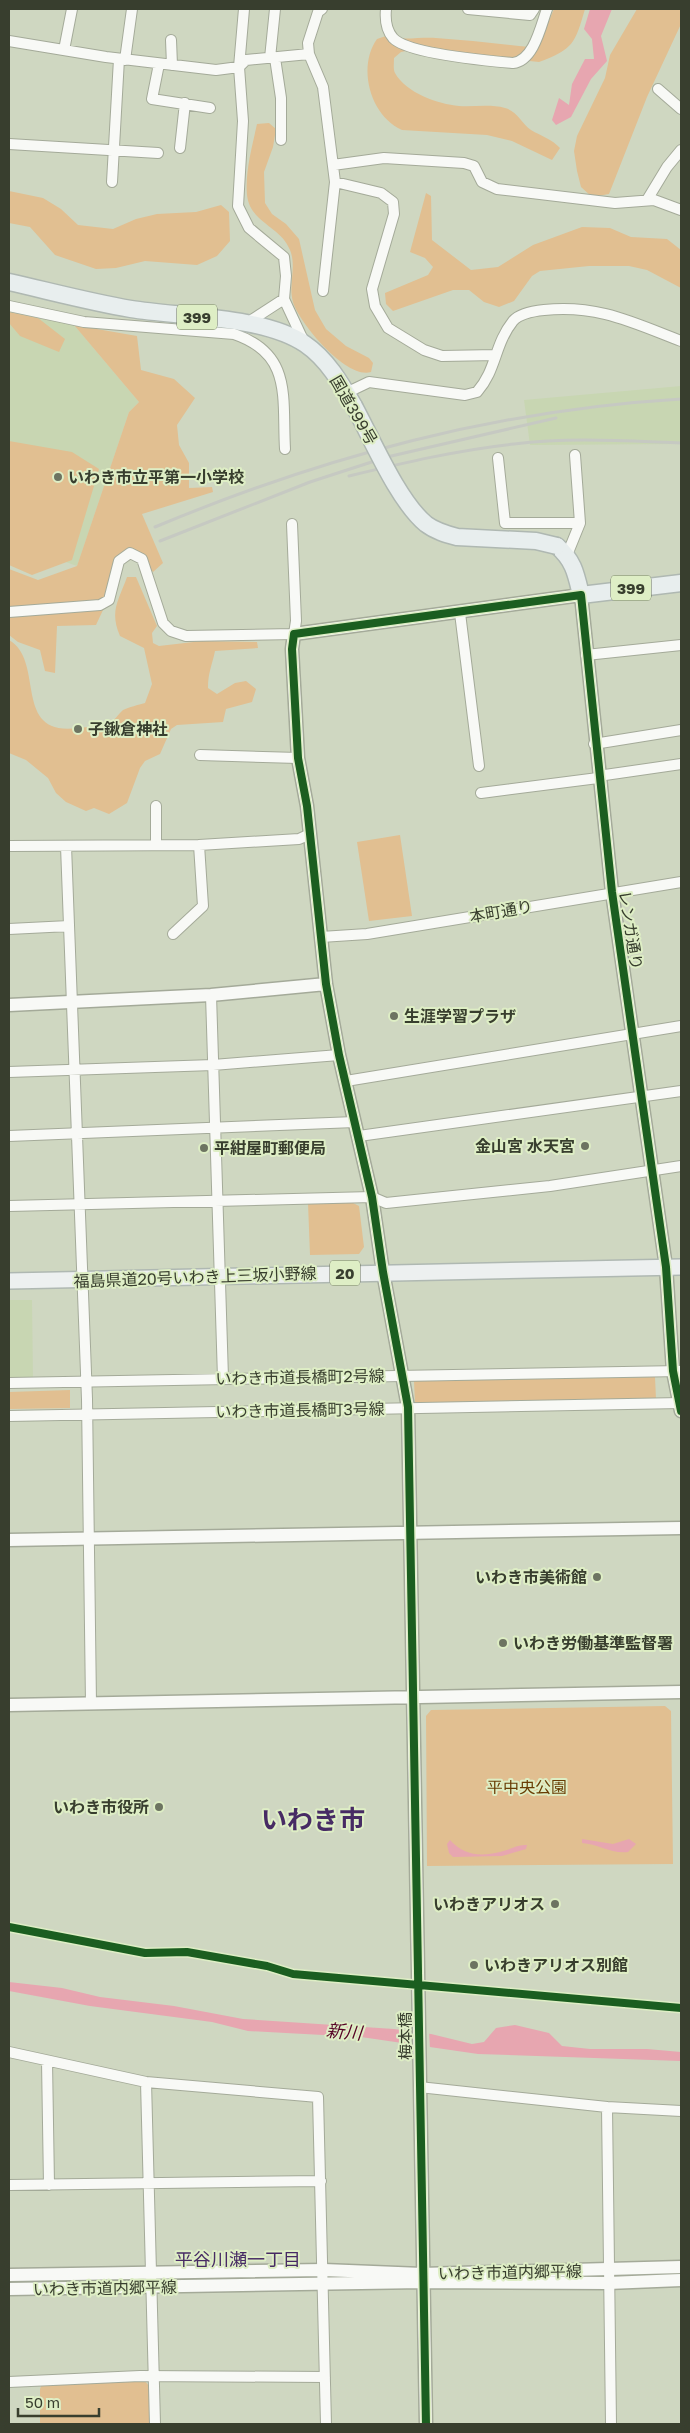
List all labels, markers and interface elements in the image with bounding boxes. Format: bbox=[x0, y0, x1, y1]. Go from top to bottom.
road number: 399 bbox=[177, 304, 217, 330]
street label: 国道399号 bbox=[326, 372, 382, 448]
place label: いわき市立平第一小学校 bbox=[68, 467, 244, 487]
marker: いわき市立平第一小学校 bbox=[52, 471, 64, 483]
road number: 399 bbox=[611, 576, 651, 600]
place label: 子鍬倉神社 bbox=[88, 719, 168, 739]
marker: 子鍬倉神社 bbox=[72, 723, 84, 735]
street label: レンガ通り bbox=[615, 889, 647, 971]
street label: 本町通り bbox=[468, 896, 534, 926]
place label: 生涯学習プラザ bbox=[404, 1006, 516, 1026]
marker: 生涯学習プラザ bbox=[388, 1010, 400, 1022]
place label: 金山宮 水天宮 bbox=[475, 1136, 575, 1156]
place label: 平紺屋町郵便局 bbox=[214, 1138, 326, 1158]
marker: 金山宮 水天宮 bbox=[579, 1140, 591, 1152]
marker: 平紺屋町郵便局 bbox=[198, 1142, 210, 1154]
road number: 20 bbox=[330, 1260, 360, 1286]
street label: 福島県道20号いわき上三坂小野線 bbox=[73, 1263, 317, 1291]
street label: いわき市道長橋町2号線 bbox=[215, 1366, 385, 1388]
street label: いわき市道長橋町3号線 bbox=[215, 1399, 385, 1421]
place label: いわき市美術館 bbox=[475, 1567, 587, 1587]
marker: いわき市美術館 bbox=[591, 1571, 603, 1583]
place label: いわき労働基準監督署 bbox=[513, 1633, 673, 1653]
marker: いわき労働基準監督署 bbox=[497, 1637, 509, 1649]
park label: 平中央公園 bbox=[487, 1777, 567, 1797]
place label: いわき市役所 bbox=[53, 1797, 149, 1817]
marker: いわき市役所 bbox=[153, 1801, 165, 1813]
district label: いわき市 bbox=[261, 1804, 365, 1835]
place label: いわきアリオス bbox=[433, 1894, 545, 1914]
marker: いわきアリオス bbox=[549, 1898, 561, 1910]
place label: いわきアリオス別館 bbox=[484, 1955, 628, 1975]
marker: いわきアリオス別館 bbox=[468, 1959, 480, 1971]
street label: 梅本橋 bbox=[395, 2012, 415, 2060]
water label: 新川 bbox=[325, 2018, 365, 2044]
district label: 平谷川瀬一丁目 bbox=[175, 2248, 301, 2270]
street label: いわき市道内郷平線 bbox=[438, 2261, 582, 2283]
street label: いわき市道内郷平線 bbox=[33, 2277, 177, 2299]
scale bar bbox=[18, 2386, 99, 2418]
text: 50 m bbox=[25, 2393, 60, 2411]

